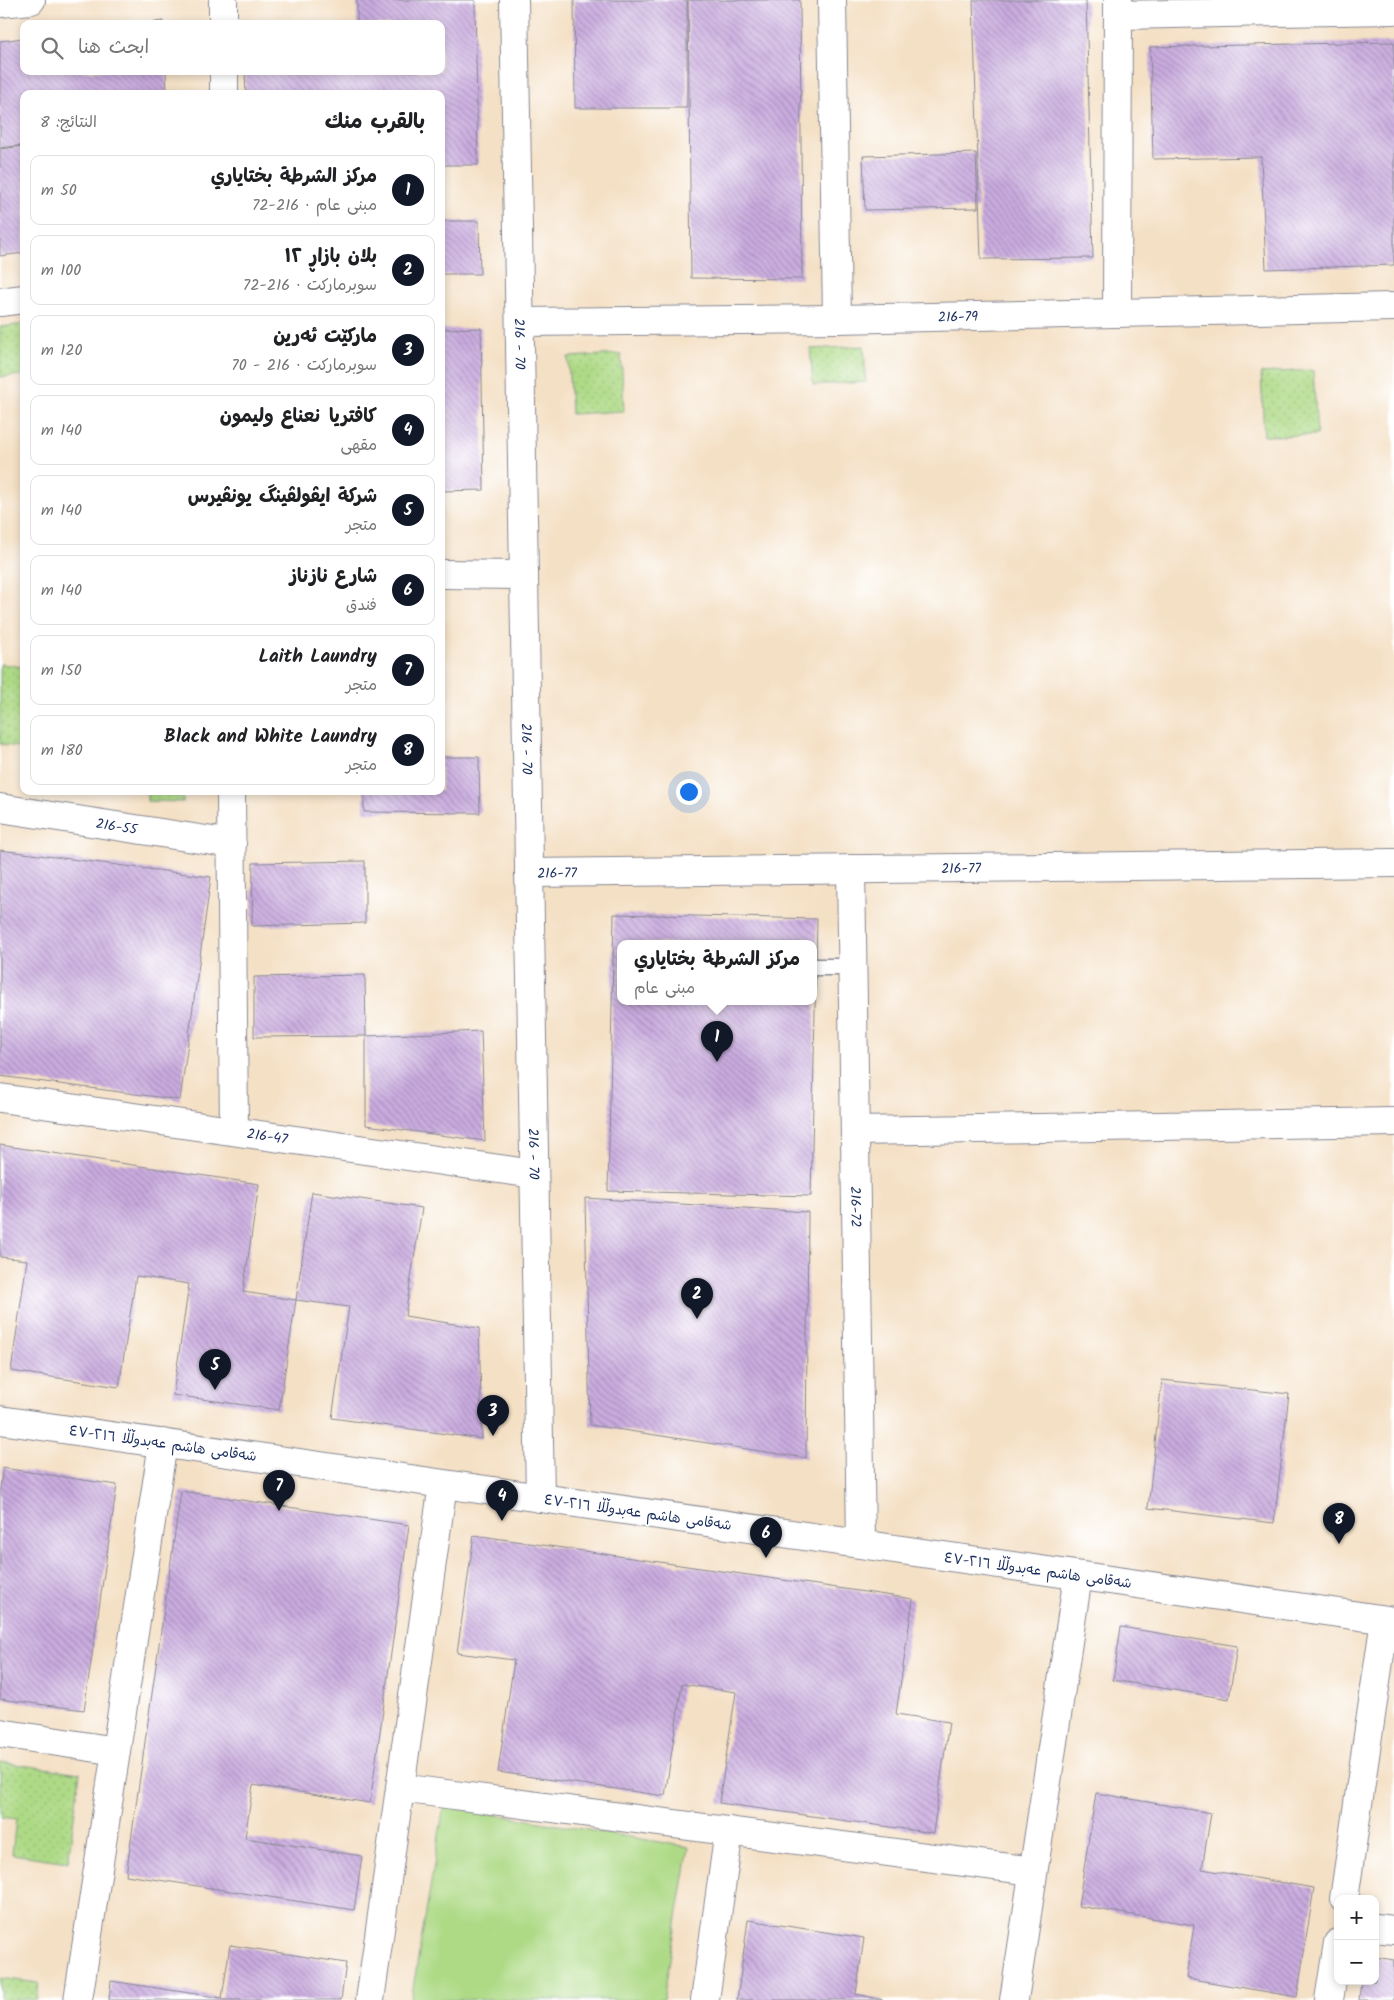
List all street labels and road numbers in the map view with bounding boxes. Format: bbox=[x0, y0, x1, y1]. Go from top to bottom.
street label: 216-79 bbox=[938, 306, 978, 329]
street label: 216 - 70 bbox=[508, 318, 530, 370]
street label: 216 - 70 bbox=[515, 723, 537, 775]
street label: 216-55 bbox=[94, 813, 140, 841]
street label: 216-77 bbox=[941, 858, 981, 880]
street label: 216-77 bbox=[537, 862, 578, 885]
street label: 216-47 bbox=[245, 1123, 290, 1151]
street label: 216 - 70 bbox=[522, 1128, 544, 1180]
street label: 216-72 bbox=[844, 1186, 866, 1228]
street label: شەقامی هاشم عەبدوڵڵا ٢١٦-٤٧ bbox=[68, 1420, 258, 1468]
street label: شەقامی هاشم عەبدوڵڵا ٢١٦-٤٧ bbox=[543, 1489, 733, 1537]
street label: شەقامی هاشم عەبدوڵڵا ٢١٦-٤٧ bbox=[943, 1547, 1133, 1595]

